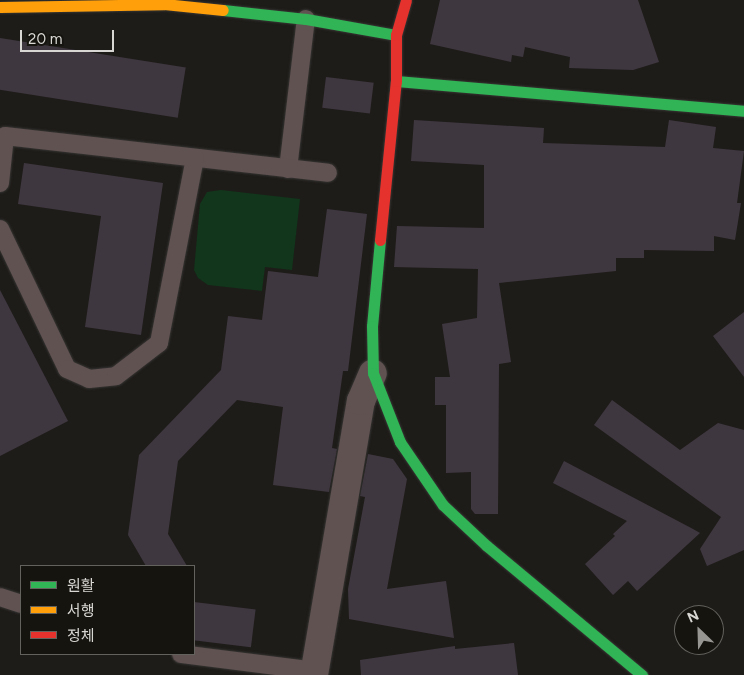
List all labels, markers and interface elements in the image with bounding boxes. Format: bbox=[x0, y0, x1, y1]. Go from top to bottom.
scale bar bbox=[22, 20, 116, 52]
text: 20 m bbox=[28, 30, 62, 48]
legend bbox=[20, 565, 195, 655]
text: 원활 bbox=[67, 577, 95, 595]
text: 서행 bbox=[67, 602, 95, 620]
north arrow bbox=[674, 605, 724, 655]
text: N bbox=[685, 607, 701, 627]
text: 정체 bbox=[67, 627, 95, 645]

